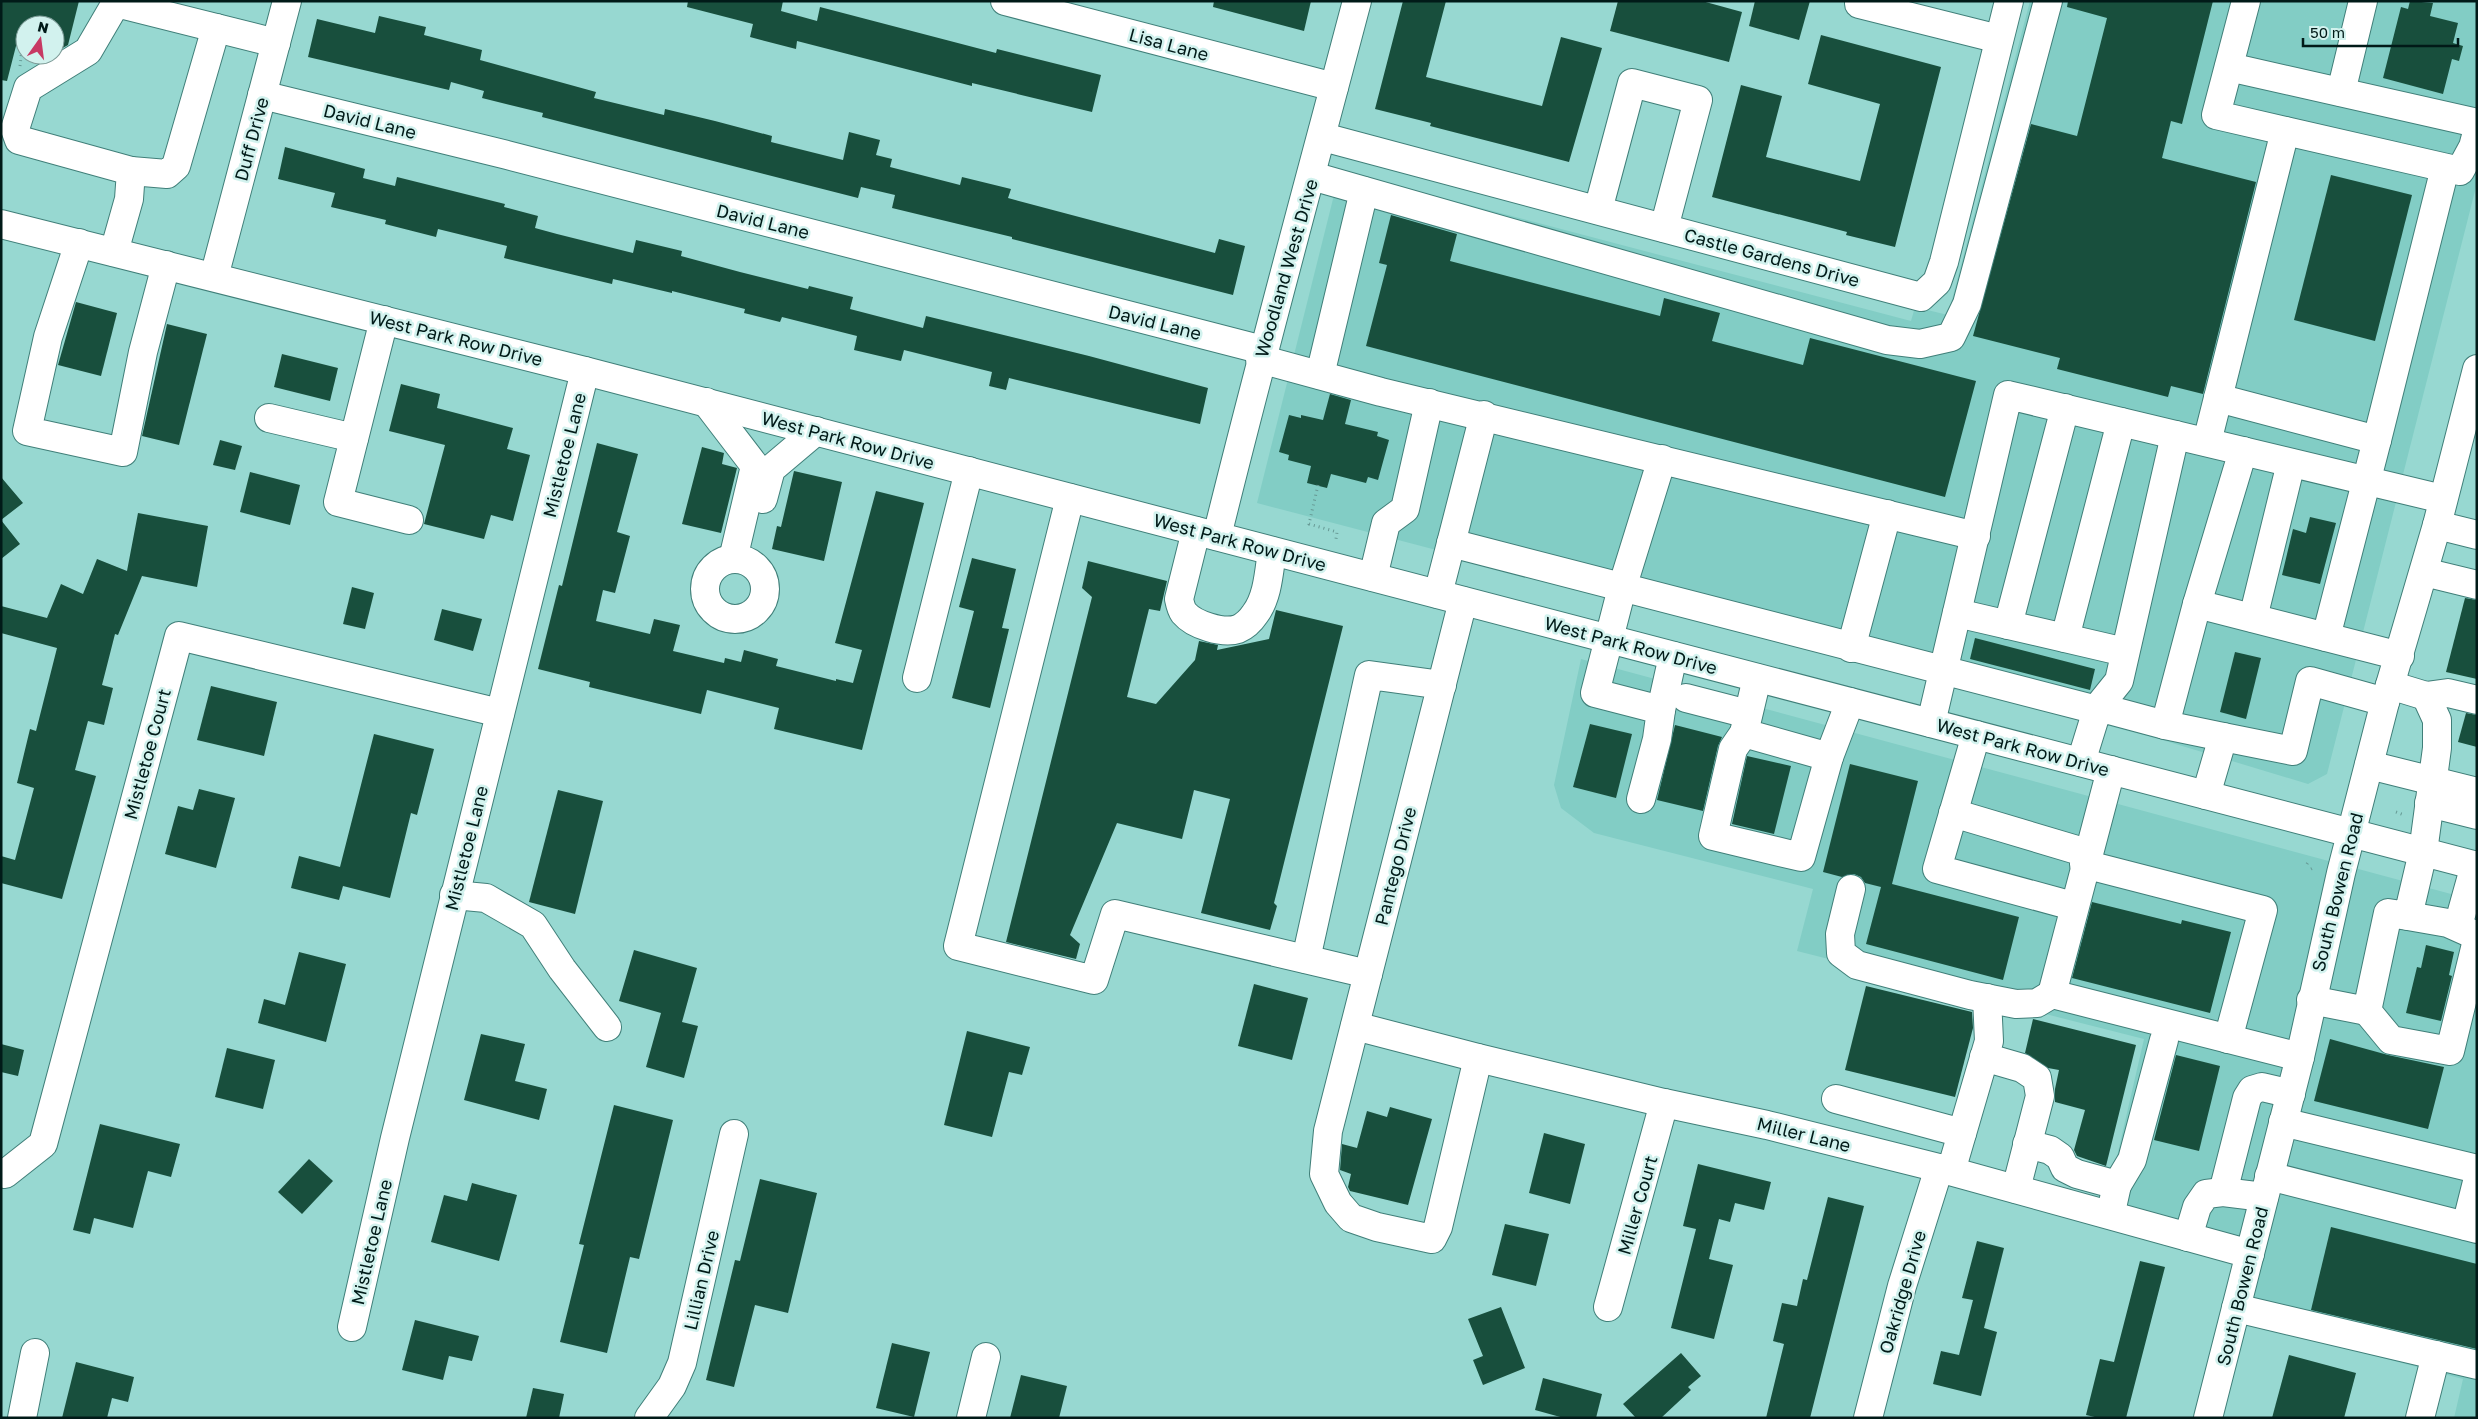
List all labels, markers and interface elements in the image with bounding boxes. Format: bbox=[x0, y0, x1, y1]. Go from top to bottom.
north arrow bbox=[15, 15, 65, 65]
scale bar bbox=[2303, 15, 2458, 47]
text: N bbox=[36, 17, 50, 36]
street label: Lisa Lane bbox=[1127, 23, 1211, 65]
text: 50 m bbox=[2310, 23, 2345, 41]
street label: Duff Drive bbox=[229, 95, 273, 183]
street label: David Lane bbox=[321, 99, 419, 143]
street label: Woodland West Drive bbox=[1250, 176, 1322, 360]
street label: David Lane bbox=[714, 199, 812, 243]
street label: Castle Gardens Drive bbox=[1682, 223, 1862, 291]
street label: David Lane bbox=[1106, 300, 1204, 344]
street label: West Park Row Drive bbox=[367, 306, 545, 370]
street label: Mistletoe Lane bbox=[538, 390, 590, 520]
street label: West Park Row Drive bbox=[759, 406, 937, 474]
street label: West Park Row Drive bbox=[1151, 508, 1329, 576]
street label: West Park Row Drive bbox=[1542, 611, 1720, 679]
street label: Mistletoe Court bbox=[119, 686, 175, 822]
street label: West Park Row Drive bbox=[1934, 713, 2112, 781]
street label: Mistletoe Lane bbox=[440, 783, 492, 913]
street label: Pantego Drive bbox=[1370, 804, 1420, 928]
street label: South Bowen Road bbox=[2307, 810, 2367, 974]
street label: Miller Lane bbox=[1755, 1112, 1853, 1156]
street label: Miller Court bbox=[1612, 1153, 1662, 1257]
street label: Mistletoe Lane bbox=[346, 1177, 396, 1307]
street label: South Bowen Road bbox=[2212, 1204, 2272, 1368]
street label: Lillian Drive bbox=[679, 1228, 723, 1332]
street label: Oakridge Drive bbox=[1874, 1228, 1930, 1356]

